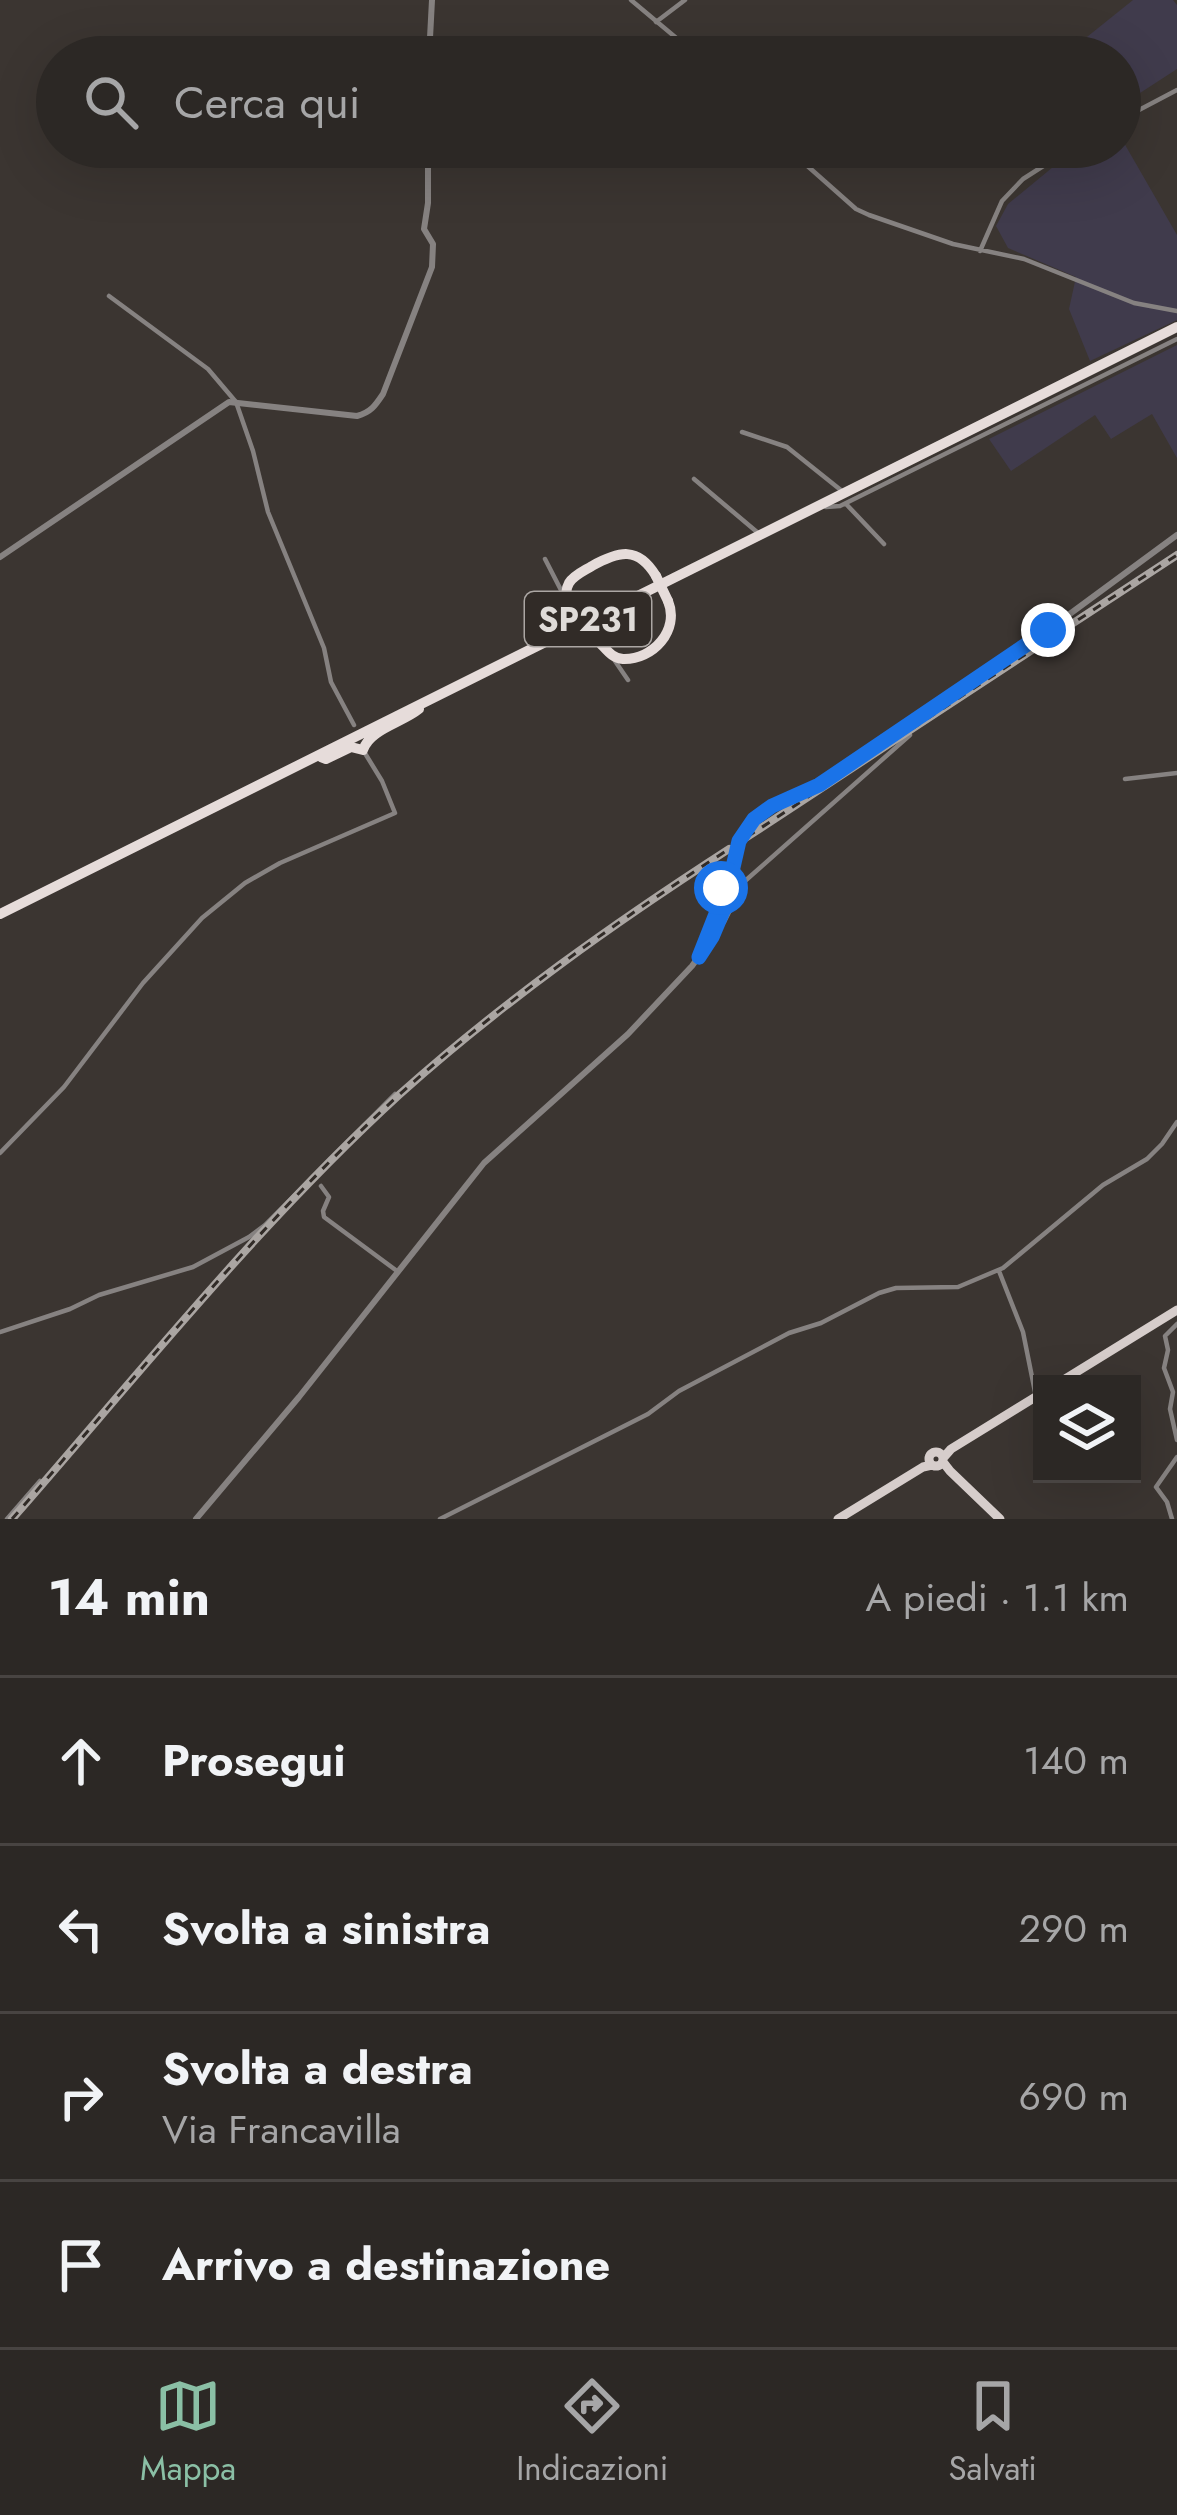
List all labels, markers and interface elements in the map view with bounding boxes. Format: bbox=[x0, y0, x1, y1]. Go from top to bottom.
search box bbox=[36, 36, 1141, 168]
icon: search bbox=[78, 69, 144, 135]
text: Cerca qui bbox=[174, 70, 360, 135]
road number: SP231 bbox=[525, 592, 651, 646]
route end bbox=[1021, 603, 1075, 657]
route start bbox=[694, 861, 748, 915]
map controls bbox=[1033, 1375, 1141, 1483]
button: layers bbox=[1033, 1375, 1141, 1483]
text: 14 min bbox=[48, 1560, 210, 1634]
text: A piedi · 1.1 km bbox=[866, 1569, 1129, 1626]
icon: ahead bbox=[48, 1728, 114, 1794]
text: Prosegui bbox=[162, 1728, 346, 1793]
text: 140 m bbox=[1023, 1732, 1129, 1789]
icon: left bbox=[48, 1896, 114, 1962]
text: Svolta a sinistra bbox=[162, 1896, 491, 1961]
text: 290 m bbox=[1019, 1900, 1129, 1957]
text: Svolta a destra bbox=[162, 2036, 473, 2101]
icon: right bbox=[48, 2064, 114, 2130]
text: 690 m bbox=[1019, 2068, 1129, 2125]
text: Via Francavilla bbox=[162, 2101, 401, 2158]
icon: arrive bbox=[48, 2232, 114, 2298]
text: Arrivo a destinazione bbox=[162, 2232, 610, 2297]
tab: Mappa bbox=[140, 2373, 236, 2492]
tab: Indicazioni bbox=[516, 2373, 668, 2492]
tab: Salvati bbox=[948, 2373, 1037, 2492]

